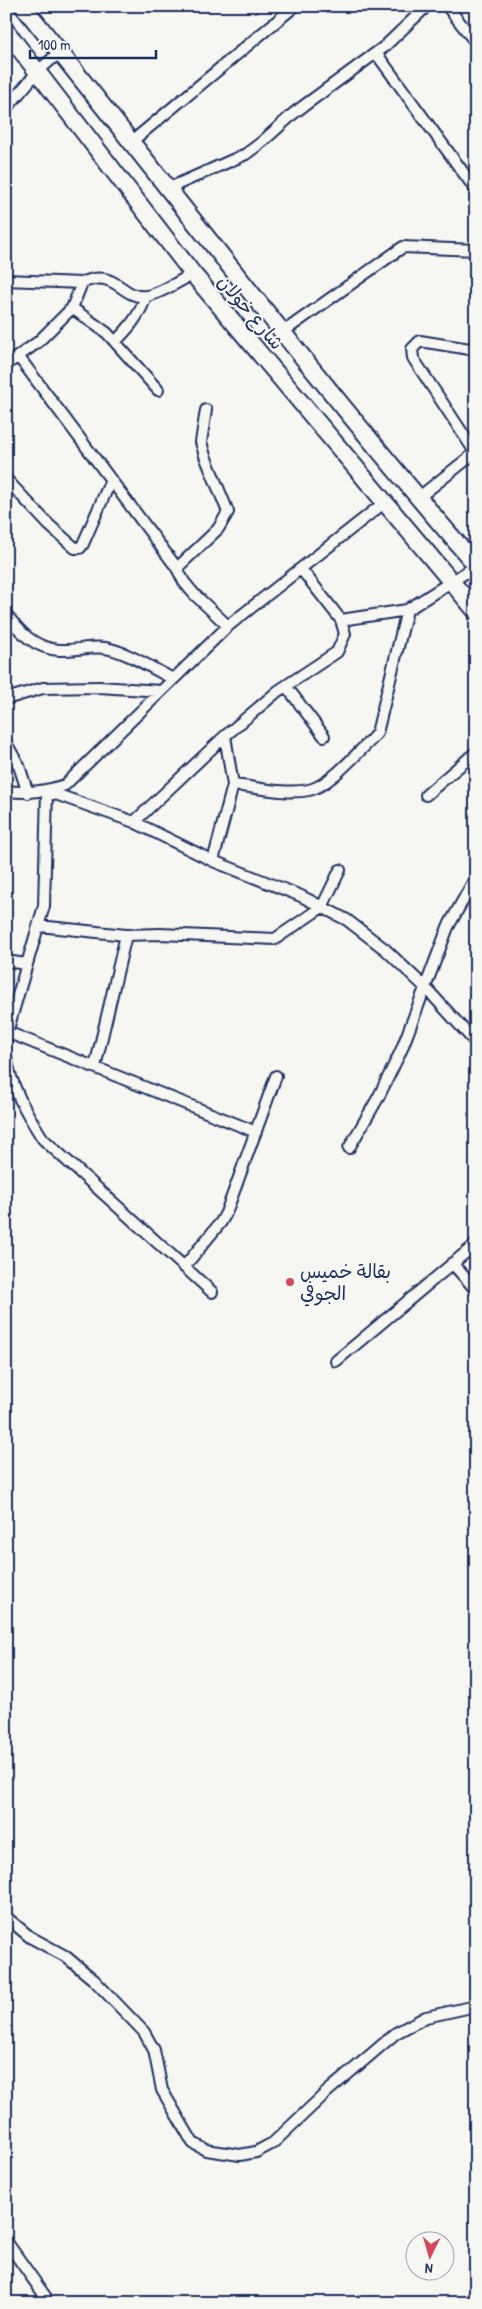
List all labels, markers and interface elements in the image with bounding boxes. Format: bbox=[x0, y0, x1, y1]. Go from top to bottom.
scale bar bbox=[30, 28, 156, 60]
text: 100 m bbox=[38, 34, 71, 55]
street label: شارع خولان bbox=[211, 269, 290, 356]
place label: بقالة خميس الجوفي bbox=[300, 1258, 391, 1307]
marker: بقالة خميس الجوفي bbox=[284, 1276, 296, 1288]
north arrow bbox=[404, 2232, 454, 2282]
text: N bbox=[424, 2260, 433, 2279]

